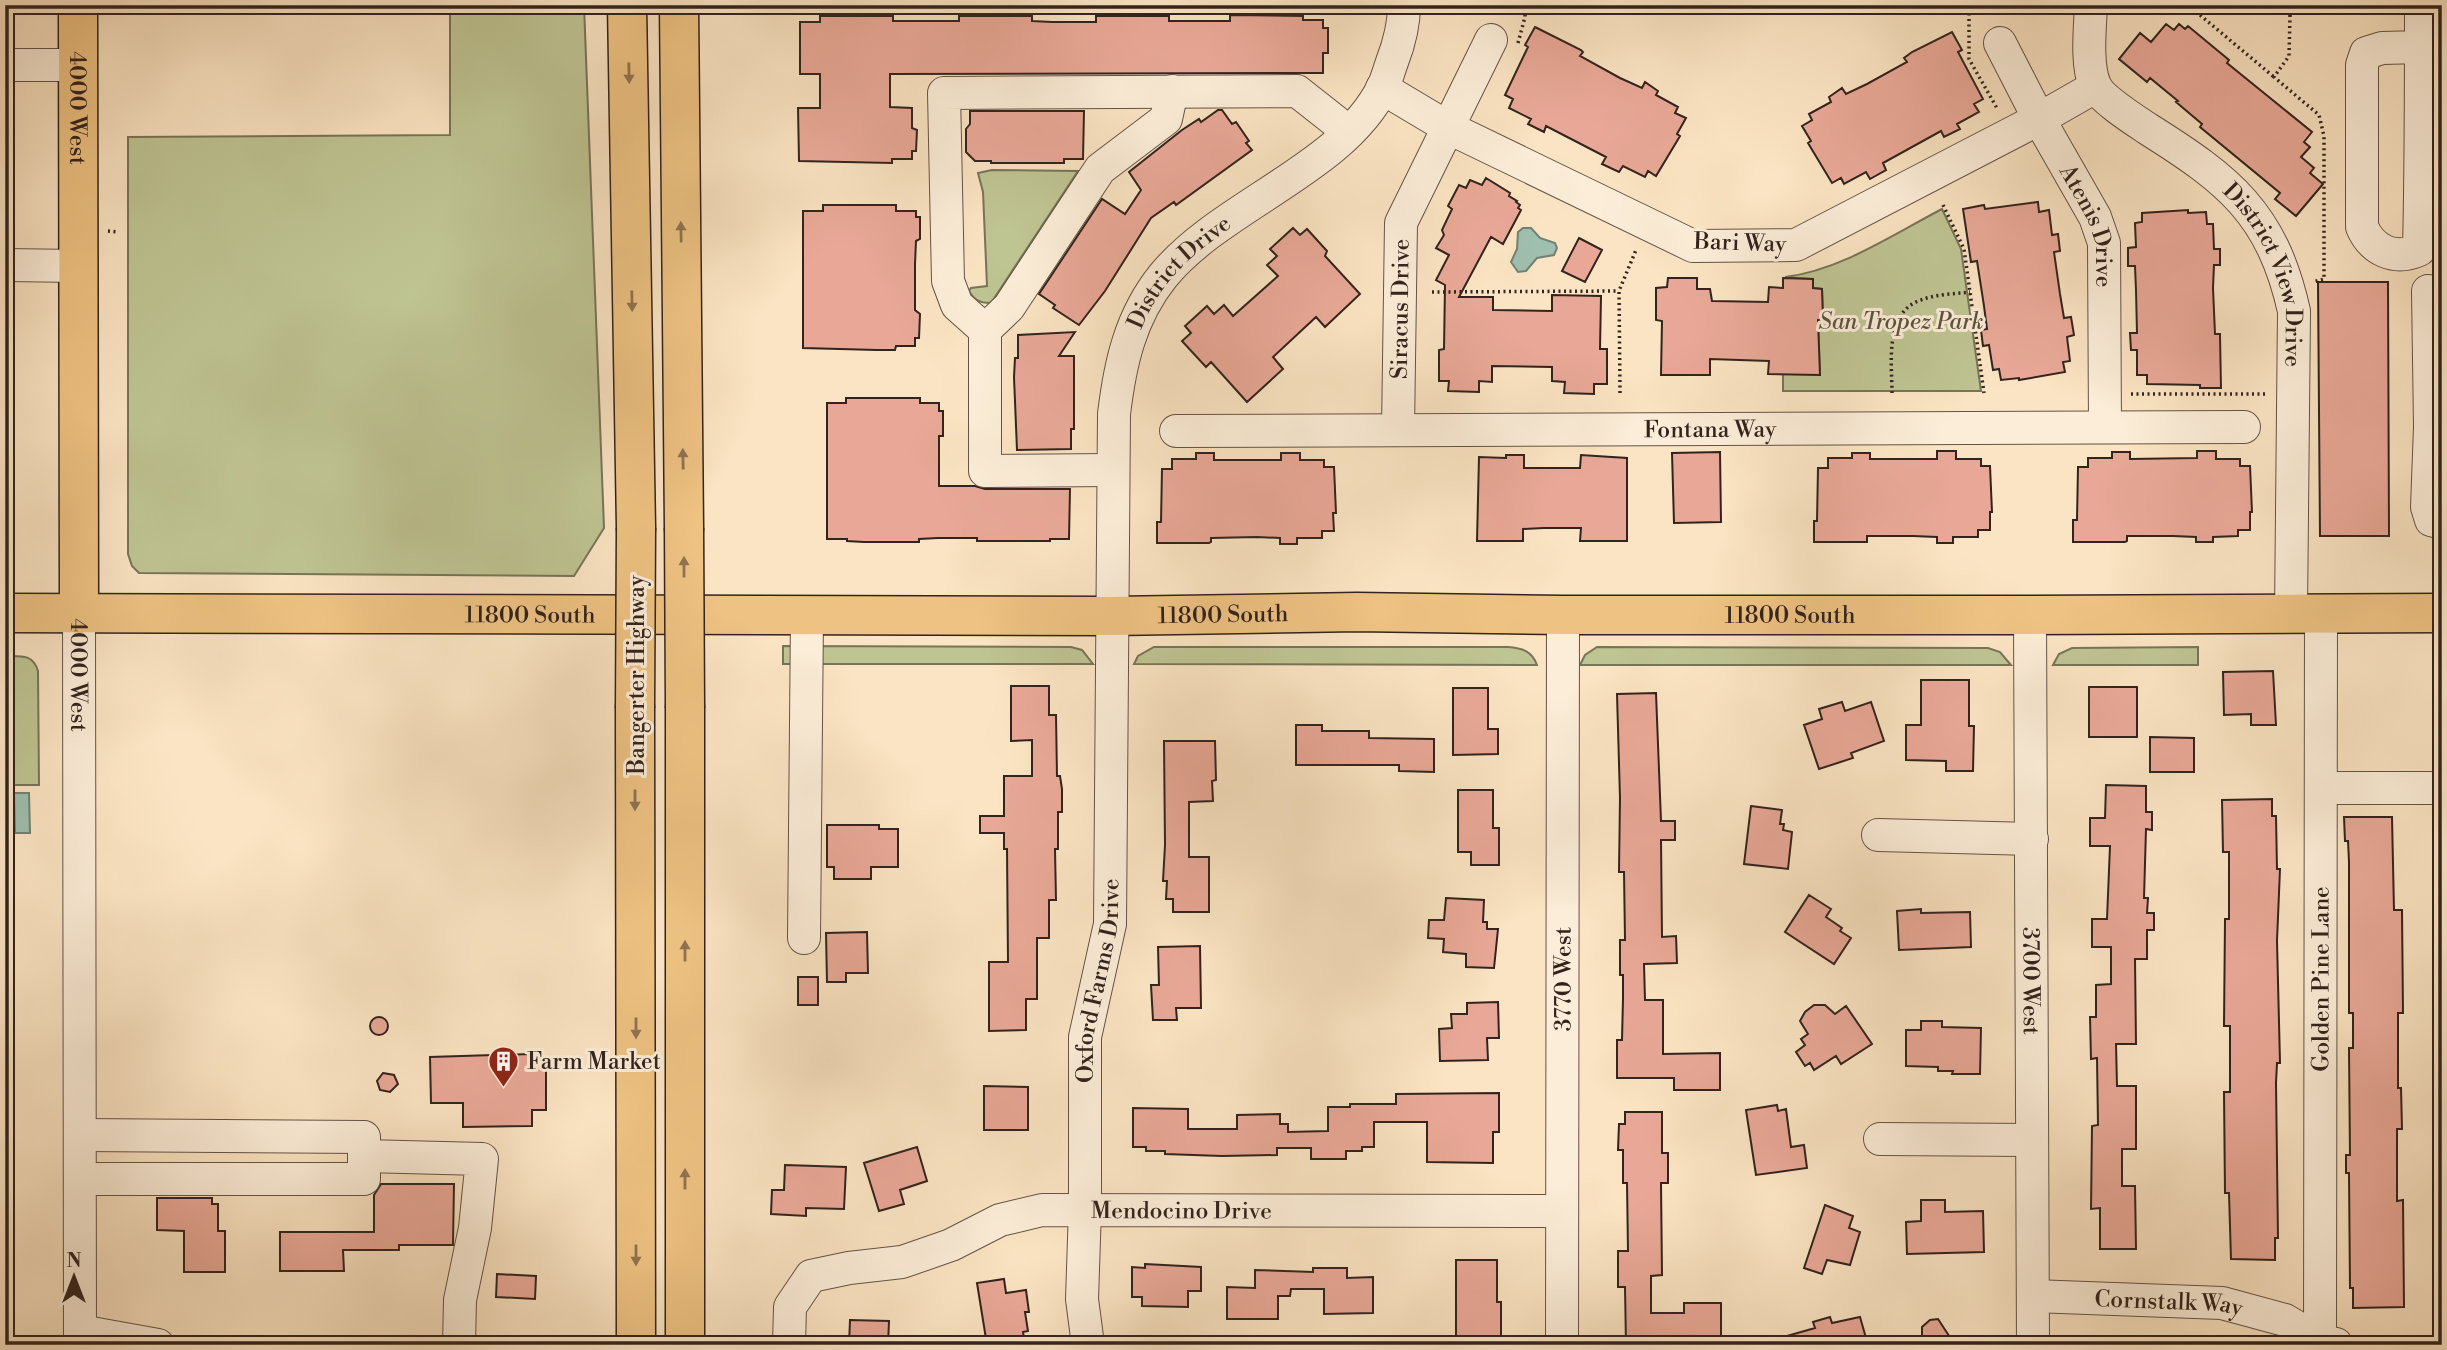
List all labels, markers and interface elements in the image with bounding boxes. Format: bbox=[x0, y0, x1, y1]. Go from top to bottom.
street label: 4000 West bbox=[63, 51, 91, 165]
one-way arrow bbox=[623, 63, 634, 85]
street label: Atenis Drive bbox=[2053, 159, 2117, 287]
street label: District View Drive bbox=[2217, 177, 2307, 367]
street label: District Drive bbox=[1121, 209, 1236, 333]
one-way arrow bbox=[675, 221, 687, 243]
street label: Bari Way bbox=[1692, 227, 1788, 259]
street label: Siracus Drive bbox=[1386, 239, 1416, 379]
one-way arrow bbox=[626, 290, 638, 312]
park label: San Tropez Park bbox=[1819, 308, 1983, 336]
street label: Fontana Way bbox=[1644, 416, 1777, 444]
one-way arrow bbox=[678, 448, 689, 470]
one-way arrow bbox=[678, 555, 690, 577]
street label: Bangerter Highway bbox=[623, 574, 651, 776]
street label: 11800 South bbox=[1157, 600, 1289, 630]
street label: 11800 South bbox=[465, 601, 596, 630]
street label: 11800 South bbox=[1725, 602, 1856, 630]
street label: 4000 West bbox=[64, 618, 92, 732]
one-way arrow bbox=[629, 790, 641, 812]
street label: Oxford Farms Drive bbox=[1072, 878, 1126, 1083]
street label: Golden Pine Lane bbox=[2307, 886, 2336, 1072]
street label: 3770 West bbox=[1549, 927, 1578, 1031]
street label: 3700 West bbox=[2016, 927, 2045, 1035]
one-way arrow bbox=[679, 940, 691, 962]
one-way arrow bbox=[630, 1017, 642, 1039]
building icon: Farm Market bbox=[487, 1044, 521, 1088]
place label: Farm Market bbox=[527, 1048, 661, 1076]
one-way arrow bbox=[679, 1167, 691, 1189]
street label: Mendocino Drive bbox=[1091, 1197, 1272, 1225]
north arrow bbox=[38, 1242, 108, 1312]
one-way arrow bbox=[630, 1245, 642, 1267]
text: N bbox=[66, 1249, 82, 1273]
street label: Cornstalk Way bbox=[2094, 1285, 2247, 1323]

